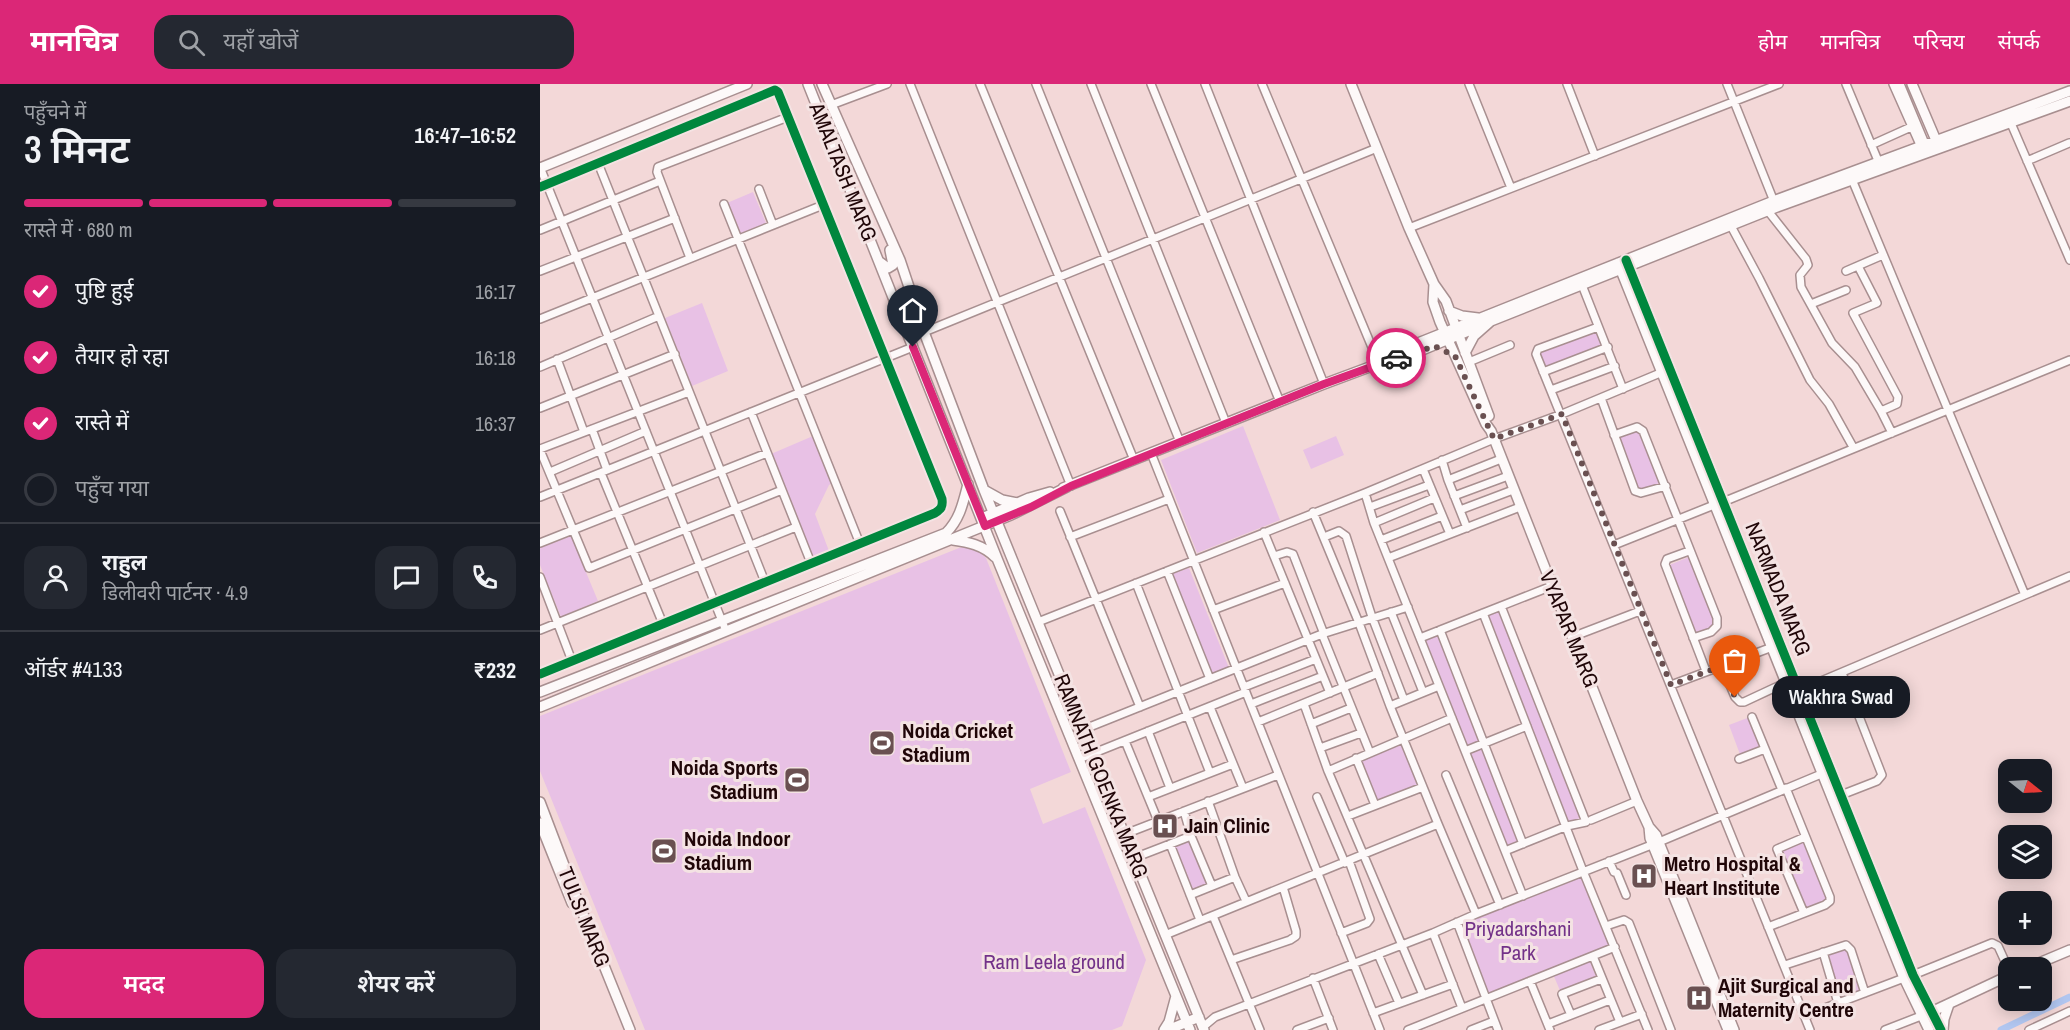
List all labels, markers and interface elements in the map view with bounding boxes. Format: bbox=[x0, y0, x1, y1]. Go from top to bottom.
search box bbox=[154, 15, 574, 69]
text: मानचित्र bbox=[30, 22, 118, 60]
icon: search bbox=[175, 26, 208, 59]
text: यहाँ खोजें bbox=[223, 26, 298, 56]
text: होम bbox=[1758, 27, 1787, 56]
text: मानचित्र bbox=[1820, 27, 1880, 56]
text: परिचय bbox=[1913, 27, 1965, 56]
text: संपर्क bbox=[1998, 27, 2040, 56]
street label: AMALTASH MARG bbox=[802, 97, 884, 245]
text: पहुँचने में bbox=[24, 98, 86, 125]
text: 16:47–16:52 bbox=[414, 120, 516, 150]
text: 3 मिनट bbox=[24, 123, 130, 175]
text: रास्ते में · 680 m bbox=[24, 216, 132, 243]
icon: check bbox=[24, 275, 57, 308]
text: पुष्टि हुई bbox=[75, 275, 134, 305]
text: 16:17 bbox=[475, 278, 516, 305]
pin bbox=[887, 285, 938, 347]
icon: home bbox=[896, 294, 929, 327]
courier bbox=[1366, 328, 1426, 388]
icon: check bbox=[24, 341, 57, 374]
text: तैयार हो रहा bbox=[75, 341, 169, 371]
icon: car bbox=[1380, 342, 1413, 375]
text: 16:18 bbox=[475, 344, 516, 371]
icon: check bbox=[24, 407, 57, 440]
text: रास्ते में bbox=[75, 407, 129, 437]
text: 16:37 bbox=[475, 410, 516, 437]
text: पहुँच गया bbox=[75, 473, 149, 503]
street label: NARMADA MARG bbox=[1738, 518, 1818, 660]
button: person bbox=[24, 546, 87, 609]
button: chat bbox=[375, 546, 438, 609]
button: phone bbox=[453, 546, 516, 609]
text: राहुल bbox=[102, 547, 147, 577]
street label: VYAPAR MARG bbox=[1533, 566, 1606, 692]
text: डिलीवरी पार्टनर · 4.9 bbox=[102, 579, 248, 606]
pin bbox=[1709, 635, 1760, 697]
icon: bag bbox=[1718, 644, 1751, 677]
text: ऑर्डर #4133 bbox=[24, 654, 122, 684]
text: ₹232 bbox=[473, 655, 516, 685]
street label: RAMNATH GOENKA MARG bbox=[1047, 669, 1156, 882]
callout: Wakhra Swad bbox=[1771, 676, 1909, 718]
text: Wakhra Swad bbox=[1789, 683, 1893, 710]
place label: Noida Cricket Stadium bbox=[902, 716, 1013, 769]
sports icon: Noida Cricket Stadium bbox=[867, 728, 897, 758]
place label: Noida Sports Stadium bbox=[671, 753, 778, 806]
north arrow bbox=[1998, 759, 2052, 813]
map controls bbox=[1998, 759, 2052, 1011]
sports icon: Noida Sports Stadium bbox=[782, 765, 812, 795]
hospital icon: Jain Clinic bbox=[1150, 811, 1180, 841]
place label: Jain Clinic bbox=[1184, 811, 1270, 840]
place label: Noida Indoor Stadium bbox=[684, 824, 790, 877]
button: layers bbox=[1998, 825, 2052, 879]
sports icon: Noida Indoor Stadium bbox=[649, 836, 679, 866]
place label: Metro Hospital & Heart Institute bbox=[1664, 849, 1801, 902]
hospital icon: Metro Hospital & Heart Institute bbox=[1629, 861, 1659, 891]
street label: TULSI MARG bbox=[551, 863, 618, 971]
button: + bbox=[1998, 891, 2052, 945]
park label: Priyadarshani Park bbox=[1464, 914, 1572, 967]
park label: Ram Leela ground bbox=[983, 947, 1125, 976]
button: मदद bbox=[24, 949, 264, 1018]
button: शेयर करें bbox=[276, 949, 516, 1018]
button: − bbox=[1998, 957, 2052, 1011]
place label: Ajit Surgical and Maternity Centre bbox=[1718, 971, 1854, 1024]
hospital icon: Ajit Surgical and Maternity Centre bbox=[1684, 983, 1714, 1013]

